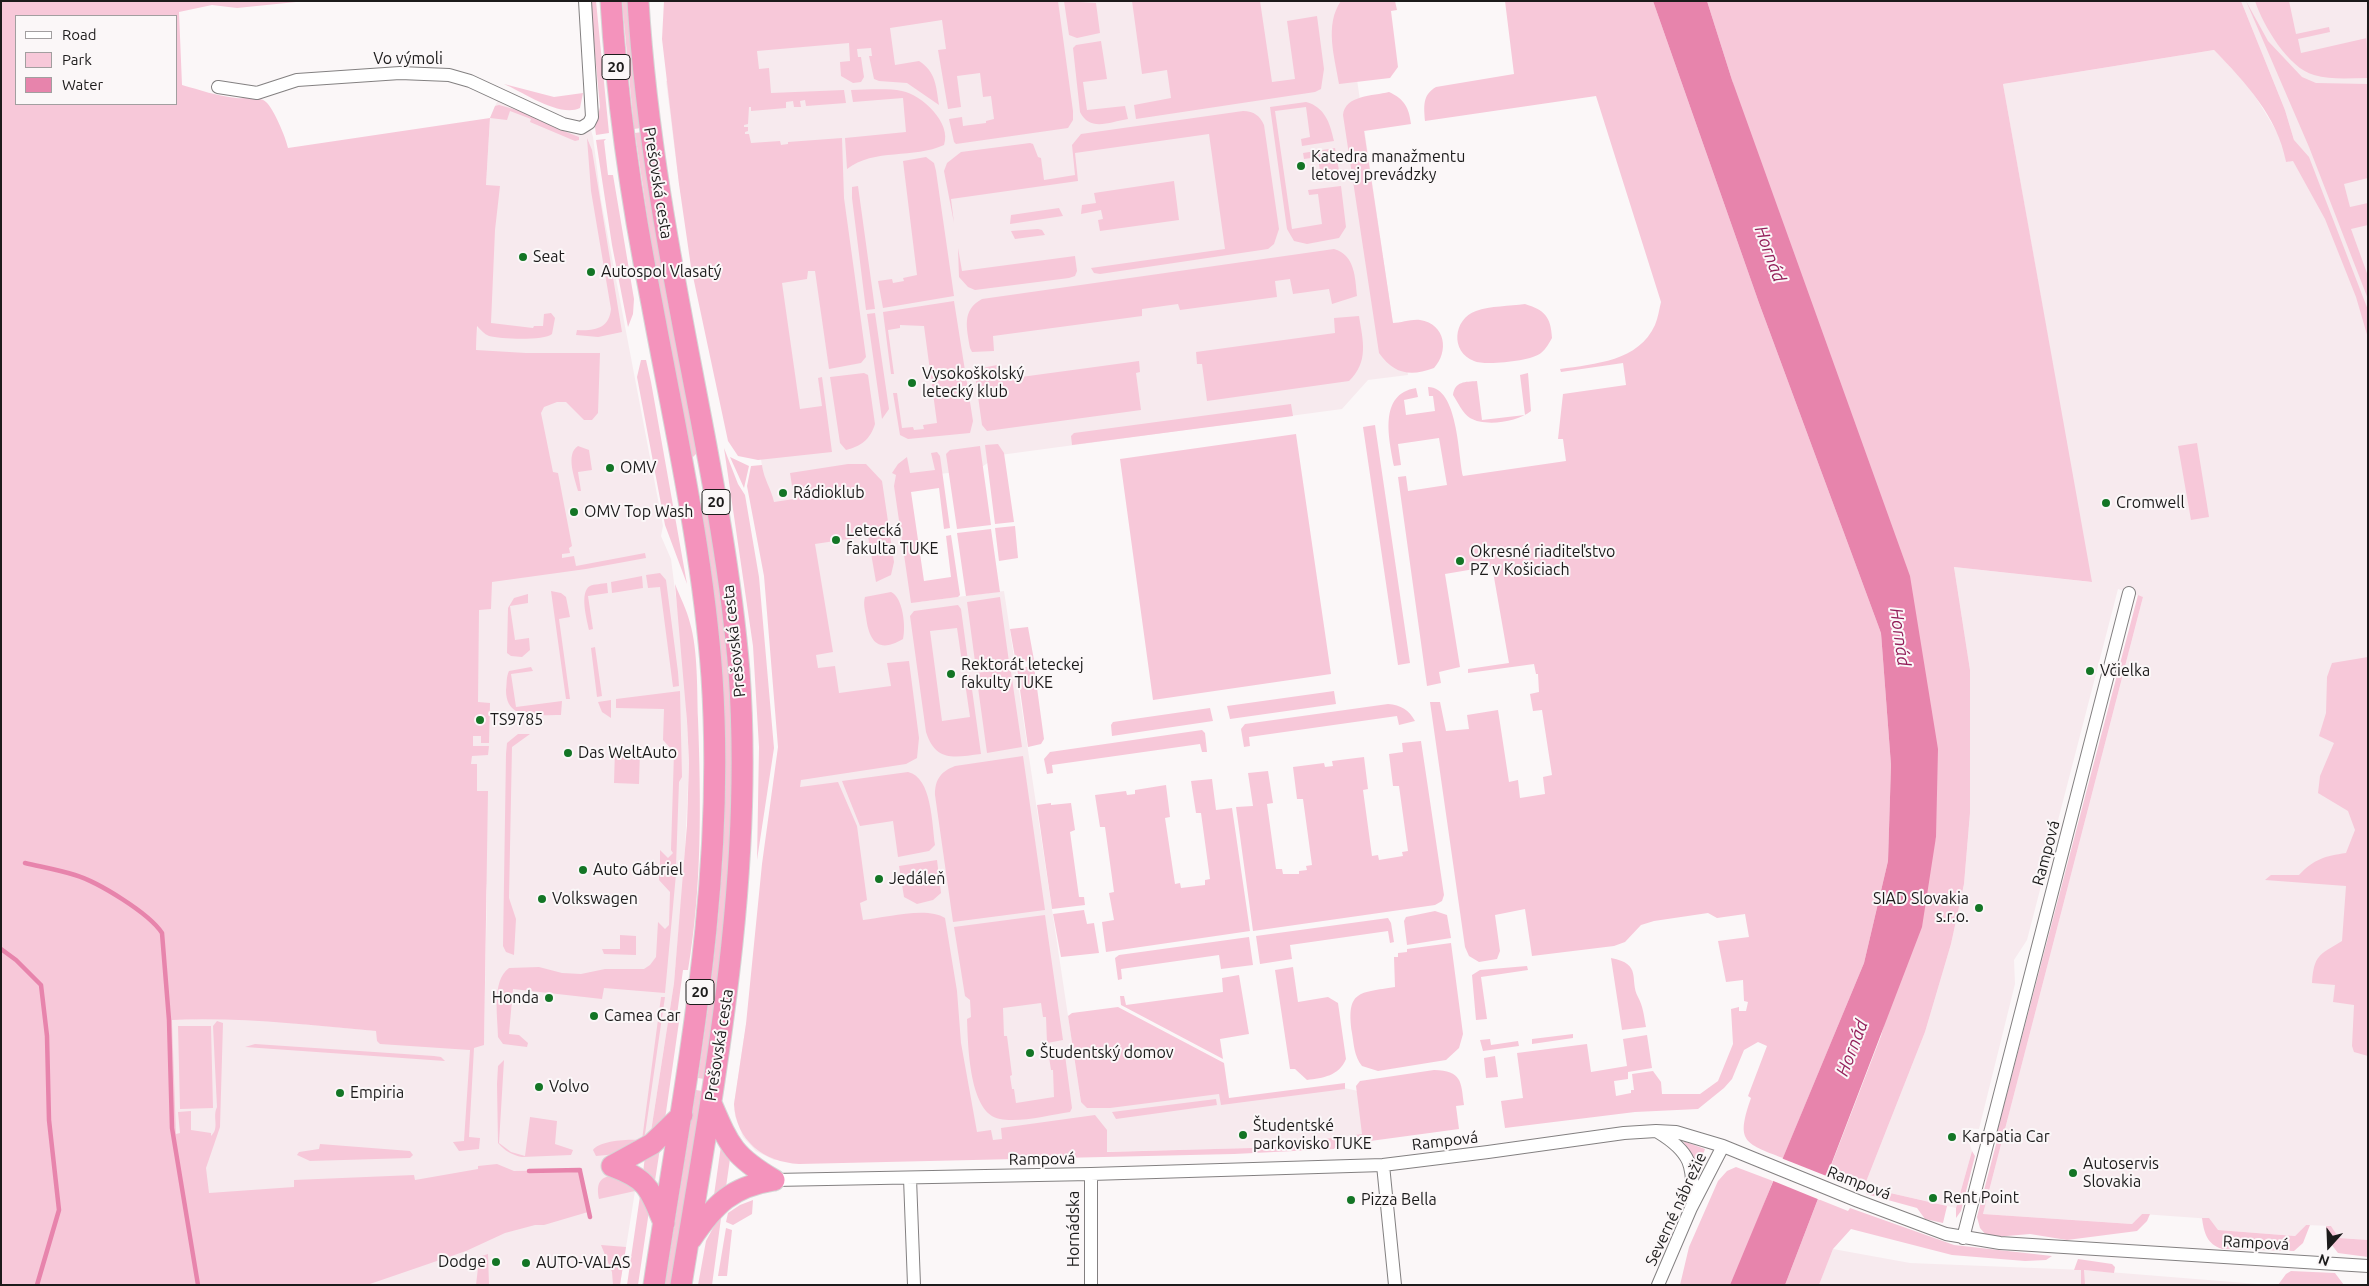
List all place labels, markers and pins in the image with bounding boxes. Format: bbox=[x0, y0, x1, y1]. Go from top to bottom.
place label: Katedra manažmentu letovej prevádzky bbox=[1311, 147, 1465, 185]
marker: Katedra manažmentu letovej prevádzky bbox=[1295, 160, 1307, 172]
place label: Seat bbox=[533, 247, 565, 267]
marker: Seat bbox=[517, 251, 529, 263]
place label: Autospol Vlasatý bbox=[601, 262, 721, 282]
marker: Autospol Vlasatý bbox=[585, 266, 597, 278]
place label: Vysokoškolský letecký klub bbox=[922, 364, 1024, 402]
marker: Vysokoškolský letecký klub bbox=[906, 377, 918, 389]
place label: OMV bbox=[620, 458, 656, 478]
marker: OMV bbox=[604, 462, 616, 474]
place label: Rádioklub bbox=[793, 483, 865, 503]
marker: Rádioklub bbox=[777, 487, 789, 499]
place label: Cromwell bbox=[2116, 493, 2185, 513]
marker: Cromwell bbox=[2100, 497, 2112, 509]
place label: OMV Top Wash bbox=[584, 502, 693, 522]
marker: OMV Top Wash bbox=[568, 506, 580, 518]
place label: Letecká fakulta TUKE bbox=[846, 521, 938, 559]
marker: Letecká fakulta TUKE bbox=[830, 534, 842, 546]
place label: Okresné riaditeľstvo PZ v Košiciach bbox=[1470, 542, 1615, 580]
marker: Okresné riaditeľstvo PZ v Košiciach bbox=[1454, 555, 1466, 567]
place label: Rektorát leteckej fakulty TUKE bbox=[961, 655, 1084, 693]
place label: Včielka bbox=[2100, 661, 2150, 681]
marker: Včielka bbox=[2084, 665, 2096, 677]
marker: Rektorát leteckej fakulty TUKE bbox=[945, 668, 957, 680]
place label: TS9785 bbox=[490, 710, 543, 730]
marker: TS9785 bbox=[474, 714, 486, 726]
place label: Das WeltAuto bbox=[578, 743, 677, 763]
marker: Das WeltAuto bbox=[562, 747, 574, 759]
place label: Auto Gábriel bbox=[593, 860, 683, 880]
marker: Auto Gábriel bbox=[577, 864, 589, 876]
place label: Jedáleň bbox=[889, 869, 945, 889]
marker: Jedáleň bbox=[873, 873, 885, 885]
place label: Volkswagen bbox=[552, 889, 638, 909]
place label: SIAD Slovakia s.r.o. bbox=[1873, 889, 1969, 927]
marker: Volkswagen bbox=[536, 893, 548, 905]
marker: SIAD Slovakia s.r.o. bbox=[1973, 902, 1985, 914]
place label: Honda bbox=[492, 988, 539, 1008]
marker: Honda bbox=[543, 992, 555, 1004]
place label: Camea Car bbox=[604, 1006, 681, 1026]
marker: Camea Car bbox=[588, 1010, 600, 1022]
place label: Študentský domov bbox=[1040, 1043, 1174, 1063]
marker: Študentský domov bbox=[1024, 1047, 1036, 1059]
place label: Volvo bbox=[549, 1077, 589, 1097]
marker: Volvo bbox=[533, 1081, 545, 1093]
place label: Empiria bbox=[350, 1083, 404, 1103]
marker: Empiria bbox=[334, 1087, 346, 1099]
place label: Študentské parkovisko TUKE bbox=[1253, 1116, 1372, 1154]
place label: Karpatia Car bbox=[1962, 1127, 2050, 1147]
marker: Študentské parkovisko TUKE bbox=[1237, 1129, 1249, 1141]
marker: Karpatia Car bbox=[1946, 1131, 1958, 1143]
place label: Autoservis Slovakia bbox=[2083, 1154, 2159, 1192]
marker: Autoservis Slovakia bbox=[2067, 1167, 2079, 1179]
place label: Rent Point bbox=[1943, 1188, 2019, 1208]
place label: Pizza Bella bbox=[1361, 1190, 1437, 1210]
marker: Rent Point bbox=[1927, 1192, 1939, 1204]
marker: Pizza Bella bbox=[1345, 1194, 1357, 1206]
place label: Dodge bbox=[438, 1252, 486, 1272]
place label: AUTO-VALAS bbox=[536, 1253, 630, 1273]
marker: Dodge bbox=[490, 1256, 502, 1268]
marker: AUTO-VALAS bbox=[520, 1257, 532, 1269]

